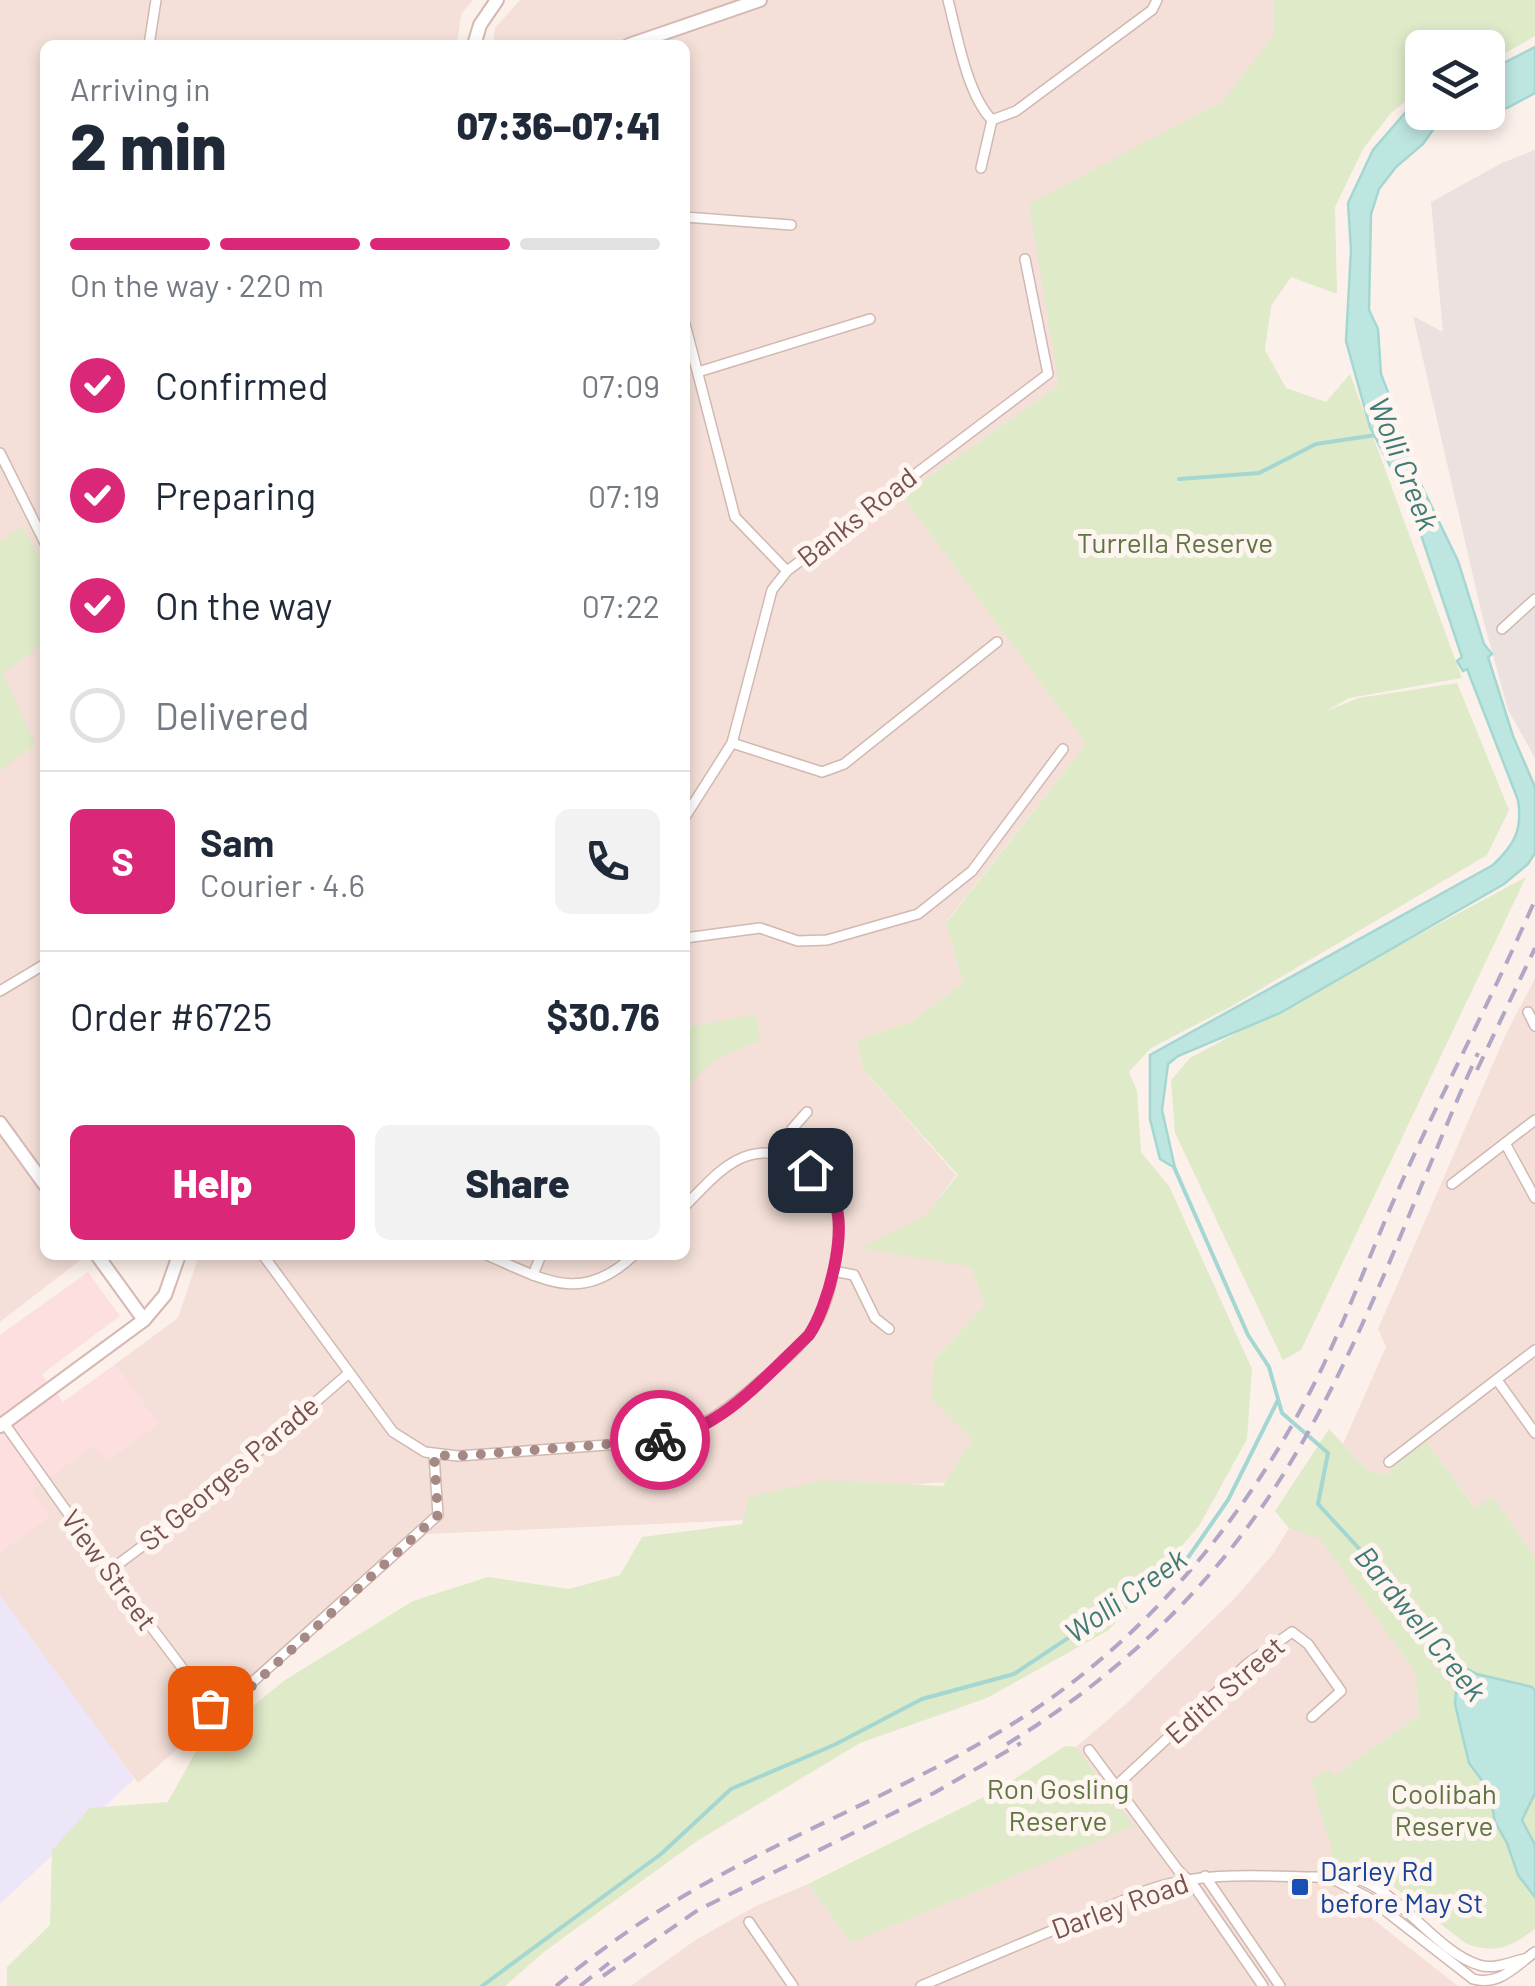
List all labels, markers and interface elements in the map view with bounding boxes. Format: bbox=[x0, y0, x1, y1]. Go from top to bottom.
map controls bbox=[1405, 30, 1505, 130]
button: layers bbox=[1405, 30, 1505, 130]
text: Arriving in bbox=[70, 69, 210, 107]
text: 07:36–07:41 bbox=[456, 102, 660, 148]
text: 2 min bbox=[70, 105, 227, 183]
text: On the way · 220 m bbox=[70, 265, 324, 303]
icon: check bbox=[70, 358, 125, 413]
text: Confirmed bbox=[155, 362, 328, 408]
text: 07:09 bbox=[581, 366, 660, 404]
water label: Wolli Creek bbox=[1362, 391, 1448, 535]
street label: Banks Road bbox=[790, 459, 923, 573]
icon: check bbox=[70, 468, 125, 523]
text: Preparing bbox=[155, 472, 316, 518]
text: 07:19 bbox=[588, 476, 660, 514]
park label: Turrella Reserve bbox=[1077, 525, 1273, 559]
icon: check bbox=[70, 578, 125, 633]
text: On the way bbox=[155, 582, 332, 628]
text: 07:22 bbox=[582, 586, 660, 624]
text: Delivered bbox=[155, 692, 309, 738]
button: phone bbox=[555, 809, 660, 914]
text: Sam bbox=[200, 819, 274, 865]
text: S bbox=[111, 838, 134, 884]
text: Courier · 4.6 bbox=[200, 865, 365, 903]
text: Order #6725 bbox=[70, 993, 272, 1039]
text: $30.76 bbox=[547, 993, 660, 1039]
button: Help bbox=[70, 1125, 355, 1240]
button: Share bbox=[375, 1125, 660, 1240]
pin bbox=[768, 1128, 853, 1213]
icon: home bbox=[783, 1143, 838, 1198]
street label: St Georges Parade bbox=[132, 1387, 325, 1557]
courier bbox=[610, 1390, 710, 1490]
icon: bike bbox=[633, 1413, 688, 1468]
street label: View Street bbox=[55, 1503, 165, 1636]
water label: Bardwell Creek bbox=[1348, 1538, 1495, 1708]
water label: Wolli Creek bbox=[1057, 1539, 1193, 1649]
street label: Edith Street bbox=[1158, 1628, 1291, 1750]
pin bbox=[168, 1666, 253, 1751]
icon: bag bbox=[183, 1681, 238, 1736]
park label: Ron Gosling Reserve bbox=[987, 1771, 1129, 1837]
park label: Coolibah Reserve bbox=[1391, 1776, 1497, 1842]
place label: Darley Rd before May St bbox=[1320, 1853, 1484, 1919]
street label: Darley Road bbox=[1047, 1865, 1193, 1946]
marker: Darley Rd before May St bbox=[1289, 1876, 1311, 1898]

